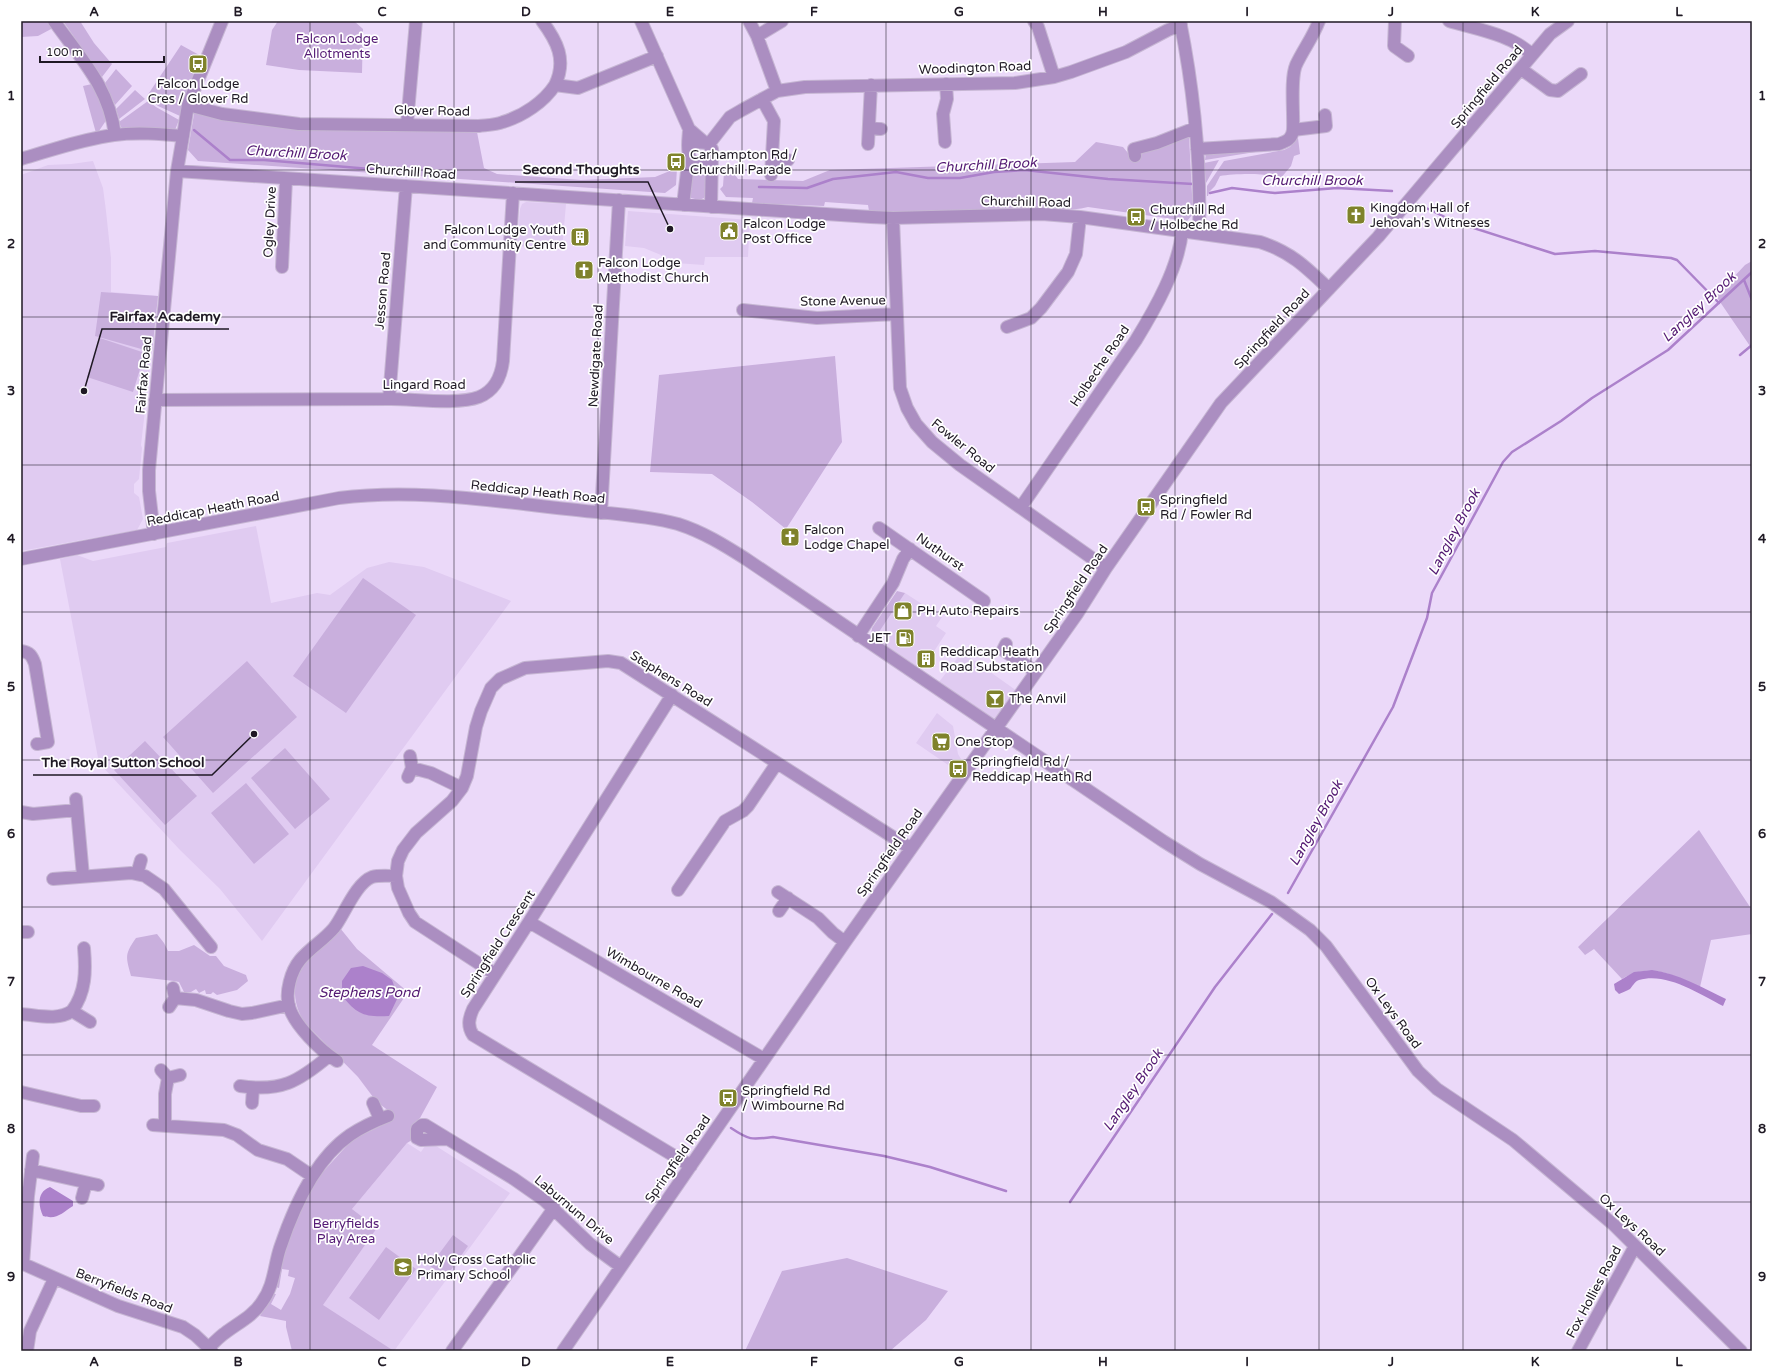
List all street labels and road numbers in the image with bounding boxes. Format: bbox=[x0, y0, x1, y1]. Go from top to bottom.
street label: Springfield Road bbox=[1448, 42, 1526, 132]
street label: Woodington Road bbox=[918, 58, 1032, 78]
street label: Glover Road bbox=[394, 102, 470, 120]
street label: Churchill Road bbox=[365, 161, 457, 183]
street label: Ogley Drive bbox=[260, 186, 280, 258]
street label: Churchill Road bbox=[981, 193, 1071, 211]
street label: Jesson Road bbox=[372, 252, 394, 330]
street label: Springfield Road bbox=[1231, 286, 1313, 372]
street label: Stone Avenue bbox=[800, 292, 886, 310]
street label: Newdigate Road bbox=[585, 304, 607, 408]
street label: Holbeche Road bbox=[1067, 322, 1133, 410]
street label: Fairfax Road bbox=[133, 336, 155, 414]
street label: Lingard Road bbox=[382, 377, 466, 393]
street label: Fowler Road bbox=[928, 416, 998, 476]
street label: Reddicap Heath Road bbox=[470, 477, 606, 507]
street label: Reddicap Heath Road bbox=[145, 488, 281, 530]
street label: Nuthurst bbox=[913, 530, 967, 574]
street label: Springfield Road bbox=[1040, 542, 1112, 636]
street label: Stephens Road bbox=[627, 647, 715, 711]
street label: Springfield Road bbox=[854, 806, 926, 900]
street label: Springfield Crescent bbox=[457, 887, 539, 1001]
street label: Wimbourne Road bbox=[603, 944, 705, 1012]
street label: Ox Leys Road bbox=[1362, 974, 1424, 1052]
street label: Springfield Road bbox=[642, 1112, 714, 1206]
street label: Laburnum Drive bbox=[531, 1172, 617, 1248]
street label: Ox Leys Road bbox=[1596, 1190, 1668, 1260]
street label: Fox Hollies Road bbox=[1563, 1243, 1625, 1341]
street label: Berryfields Road bbox=[73, 1265, 175, 1317]

